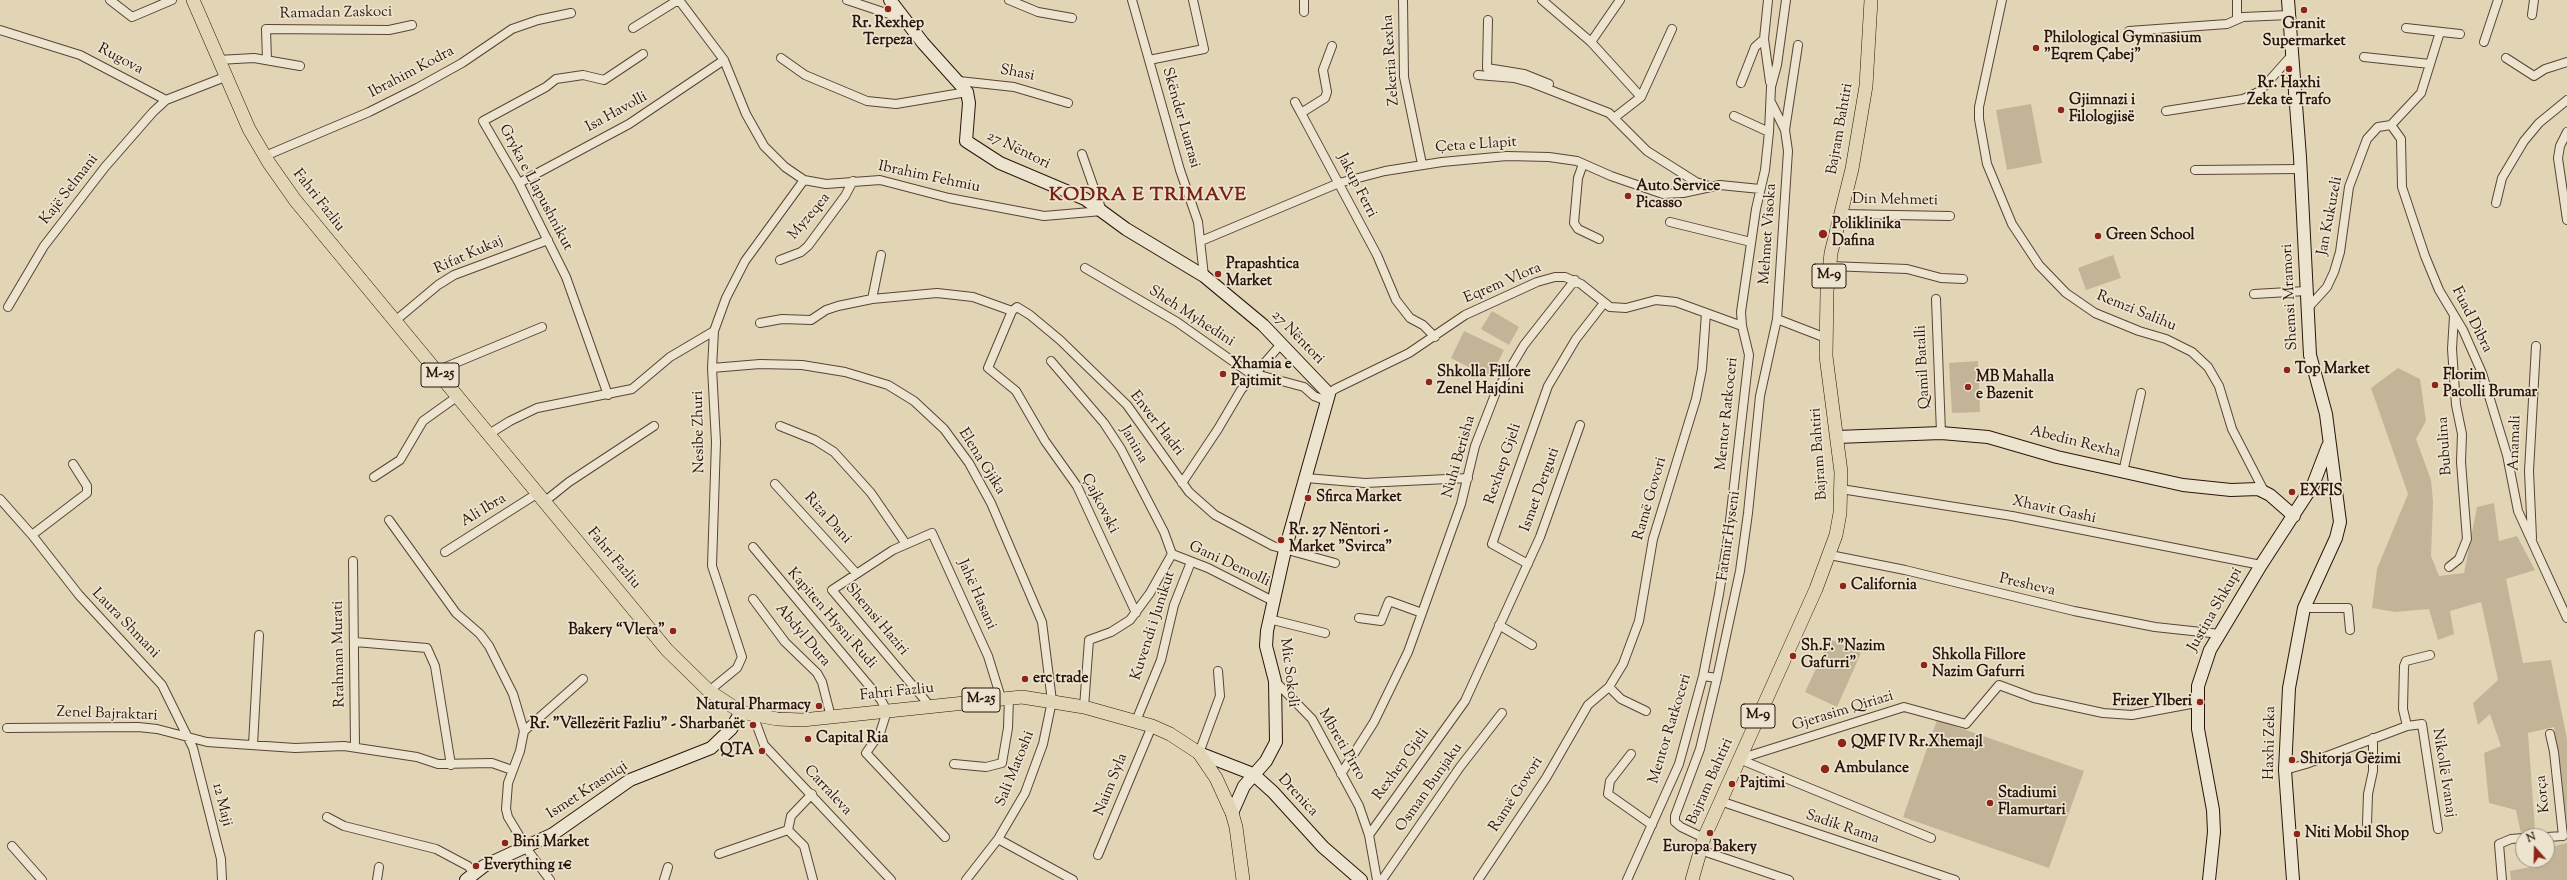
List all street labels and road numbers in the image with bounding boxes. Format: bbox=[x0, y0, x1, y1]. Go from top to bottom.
street label: Ramadan Zaskoci bbox=[280, 4, 392, 24]
street label: Zekeria Rexha bbox=[1380, 14, 1404, 106]
street label: Rugova bbox=[94, 41, 146, 79]
street label: Ibrahim Kodra bbox=[366, 43, 458, 103]
street label: Shasi bbox=[998, 62, 1036, 86]
street label: Skënder Luarasi bbox=[1157, 66, 1203, 170]
street label: Bajram Bahtiri bbox=[1824, 82, 1858, 176]
street label: Isa Havolli bbox=[583, 89, 651, 137]
street label: Gryka e Llapushnikut bbox=[494, 122, 576, 254]
street label: 27 Nëntori bbox=[983, 128, 1053, 174]
street label: Çeta e Llapit bbox=[1435, 134, 1517, 158]
street label: Kajë Selmani bbox=[37, 151, 103, 229]
street label: Jakup Ferri bbox=[1332, 151, 1380, 221]
street label: Ibrahim Fehmiu bbox=[876, 158, 982, 198]
street label: Fahri Fazliu bbox=[288, 166, 348, 236]
street label: Jan Kukuzeli bbox=[2315, 175, 2347, 257]
street label: Mehmet Visoka bbox=[1756, 183, 1782, 285]
street label: Myzeqea bbox=[785, 190, 835, 244]
street label: Din Mehmeti bbox=[1852, 191, 1938, 211]
street label: Rifat Kukaj bbox=[432, 233, 506, 279]
street label: Shemsi Mramori bbox=[2279, 243, 2303, 351]
street label: Eqrem Vlora bbox=[1462, 260, 1544, 308]
road number: M-9 bbox=[1812, 264, 1846, 288]
street label: Sheh Myhedini bbox=[1145, 283, 1237, 351]
street label: Fuad Dibra bbox=[2447, 284, 2495, 356]
street label: Remzi Salihu bbox=[2093, 288, 2179, 336]
street label: 27 Nëntori bbox=[1267, 307, 1327, 369]
street label: Qamil Batalli bbox=[1913, 324, 1935, 410]
street label: Mentor Ratkoceri bbox=[1713, 356, 1743, 472]
road number: M-25 bbox=[421, 363, 459, 387]
street label: Enver Hadri bbox=[1125, 388, 1187, 460]
street label: Nesibe Zhuri bbox=[690, 390, 710, 474]
street label: Bajram Bahtiri bbox=[1808, 407, 1832, 501]
street label: Nuhi Berisha bbox=[1440, 414, 1480, 500]
street label: Anamali bbox=[2506, 415, 2526, 471]
street label: Bubulina bbox=[2435, 416, 2457, 476]
street label: Rexhep Gjeli bbox=[1482, 421, 1526, 507]
street label: Janina bbox=[1115, 423, 1151, 467]
street label: Abedin Rexha bbox=[2028, 423, 2122, 463]
street label: Elena Gjika bbox=[954, 425, 1008, 499]
street label: Ismet Derguti bbox=[1517, 446, 1565, 534]
street label: Ramë Govori bbox=[1631, 455, 1671, 543]
street label: Çajkovski bbox=[1076, 471, 1122, 537]
street label: Ali Ibra bbox=[458, 490, 510, 532]
street label: Riza Dani bbox=[799, 490, 855, 548]
street label: Fatmir Hyseni bbox=[1715, 490, 1745, 582]
street label: Xhavit Gashi bbox=[2010, 493, 2098, 529]
street label: Fahri Fazliu bbox=[582, 525, 644, 593]
street label: Gani Demolli bbox=[1186, 538, 1272, 592]
street label: Jahë Hasani bbox=[953, 557, 999, 633]
street label: Kapiten Hysni Rudi bbox=[782, 565, 880, 673]
street label: Justina Shkupi bbox=[2185, 565, 2247, 655]
street label: Kuvendi i Junikut bbox=[1128, 569, 1180, 683]
street label: Presheva bbox=[1997, 571, 2057, 601]
street label: Shemsi Haziri bbox=[841, 580, 911, 660]
street label: Laura Shmani bbox=[87, 585, 163, 663]
street label: Rrahman Murati bbox=[330, 600, 350, 708]
street label: Abdyl Dura bbox=[771, 601, 833, 671]
street label: Mic Sokoli bbox=[1275, 637, 1301, 709]
street label: Mentor Ratkoceri bbox=[1646, 672, 1696, 786]
street label: Fahri Fazliu bbox=[859, 680, 935, 706]
road number: M-25 bbox=[962, 688, 1000, 712]
street label: Gjerasim Qiriazi bbox=[1790, 688, 1896, 736]
street label: Zenel Bajraktari bbox=[56, 704, 158, 726]
road number: M-9 bbox=[1741, 704, 1775, 728]
street label: Mbreti Pirro bbox=[1313, 706, 1369, 784]
street label: Haxhi Zeka bbox=[2261, 706, 2281, 780]
street label: Rexhep Gjeli bbox=[1370, 726, 1434, 804]
street label: Nikollë Ivanaj bbox=[2427, 727, 2459, 819]
street label: Sali Matoshi bbox=[993, 728, 1039, 810]
street label: Bajram Bahtiri bbox=[1684, 736, 1738, 828]
street label: Osman Bunjaku bbox=[1393, 740, 1467, 836]
street label: Naim Syla bbox=[1091, 751, 1133, 819]
street label: Ramë Govori bbox=[1486, 754, 1548, 836]
street label: Ismet Krasniqi bbox=[544, 758, 632, 824]
street label: Carraleva bbox=[799, 762, 855, 820]
street label: Drenica bbox=[1273, 771, 1321, 821]
street label: Korça bbox=[2533, 774, 2555, 814]
street label: 12 Maji bbox=[207, 781, 235, 829]
street label: Sadik Rama bbox=[1803, 807, 1881, 849]

